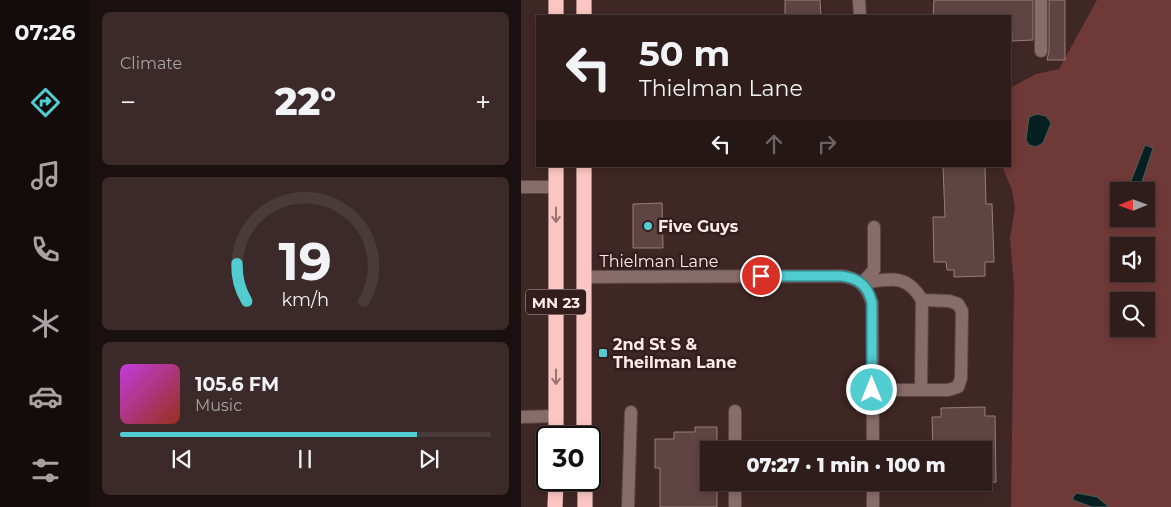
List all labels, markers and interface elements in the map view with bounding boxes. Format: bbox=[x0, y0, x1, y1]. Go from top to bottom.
text: 07:26 bbox=[15, 19, 75, 46]
text: 50 m bbox=[639, 32, 730, 75]
icon: left bbox=[556, 35, 621, 100]
text: Climate bbox=[120, 54, 182, 73]
text: Thielman Lane bbox=[639, 75, 803, 102]
text: 22° bbox=[275, 78, 336, 125]
icon: directions bbox=[28, 85, 63, 120]
text: − bbox=[120, 85, 136, 119]
text: + bbox=[475, 85, 491, 119]
icon: left bbox=[707, 130, 735, 158]
icon: ahead bbox=[760, 130, 788, 158]
icon: right bbox=[813, 130, 841, 158]
icon: music bbox=[28, 158, 63, 193]
north arrow bbox=[1110, 182, 1155, 228]
map controls bbox=[1110, 182, 1155, 337]
one-way arrow bbox=[551, 206, 561, 223]
place label: Five Guys bbox=[658, 217, 739, 236]
marker: Five Guys bbox=[642, 220, 654, 232]
text: 19 bbox=[279, 230, 332, 293]
icon: phone bbox=[28, 232, 63, 267]
button: sound bbox=[1110, 237, 1155, 282]
street label: Thielman Lane bbox=[599, 252, 719, 271]
pin bbox=[740, 255, 782, 297]
icon: arrive bbox=[747, 262, 775, 290]
text: km/h bbox=[282, 289, 329, 310]
road number: MN 23 bbox=[526, 290, 586, 314]
button: search bbox=[1110, 292, 1155, 337]
icon: climate bbox=[28, 306, 63, 341]
place label: 2nd St S & Theilman Lane bbox=[613, 335, 737, 372]
marker: 2nd St S & Theilman Lane bbox=[597, 347, 609, 359]
position arrow bbox=[845, 363, 897, 415]
one-way arrow bbox=[551, 369, 561, 385]
text: 105.6 FM bbox=[195, 373, 279, 396]
icon: car bbox=[28, 379, 63, 414]
text: Music bbox=[195, 396, 242, 415]
speed limit sign: 30 bbox=[536, 426, 601, 491]
icon: previous bbox=[168, 445, 196, 473]
icon: pause bbox=[291, 445, 319, 473]
icon: next bbox=[415, 445, 443, 473]
icon: filters bbox=[28, 453, 63, 488]
text: 07:27 · 1 min · 100 m bbox=[746, 454, 946, 477]

